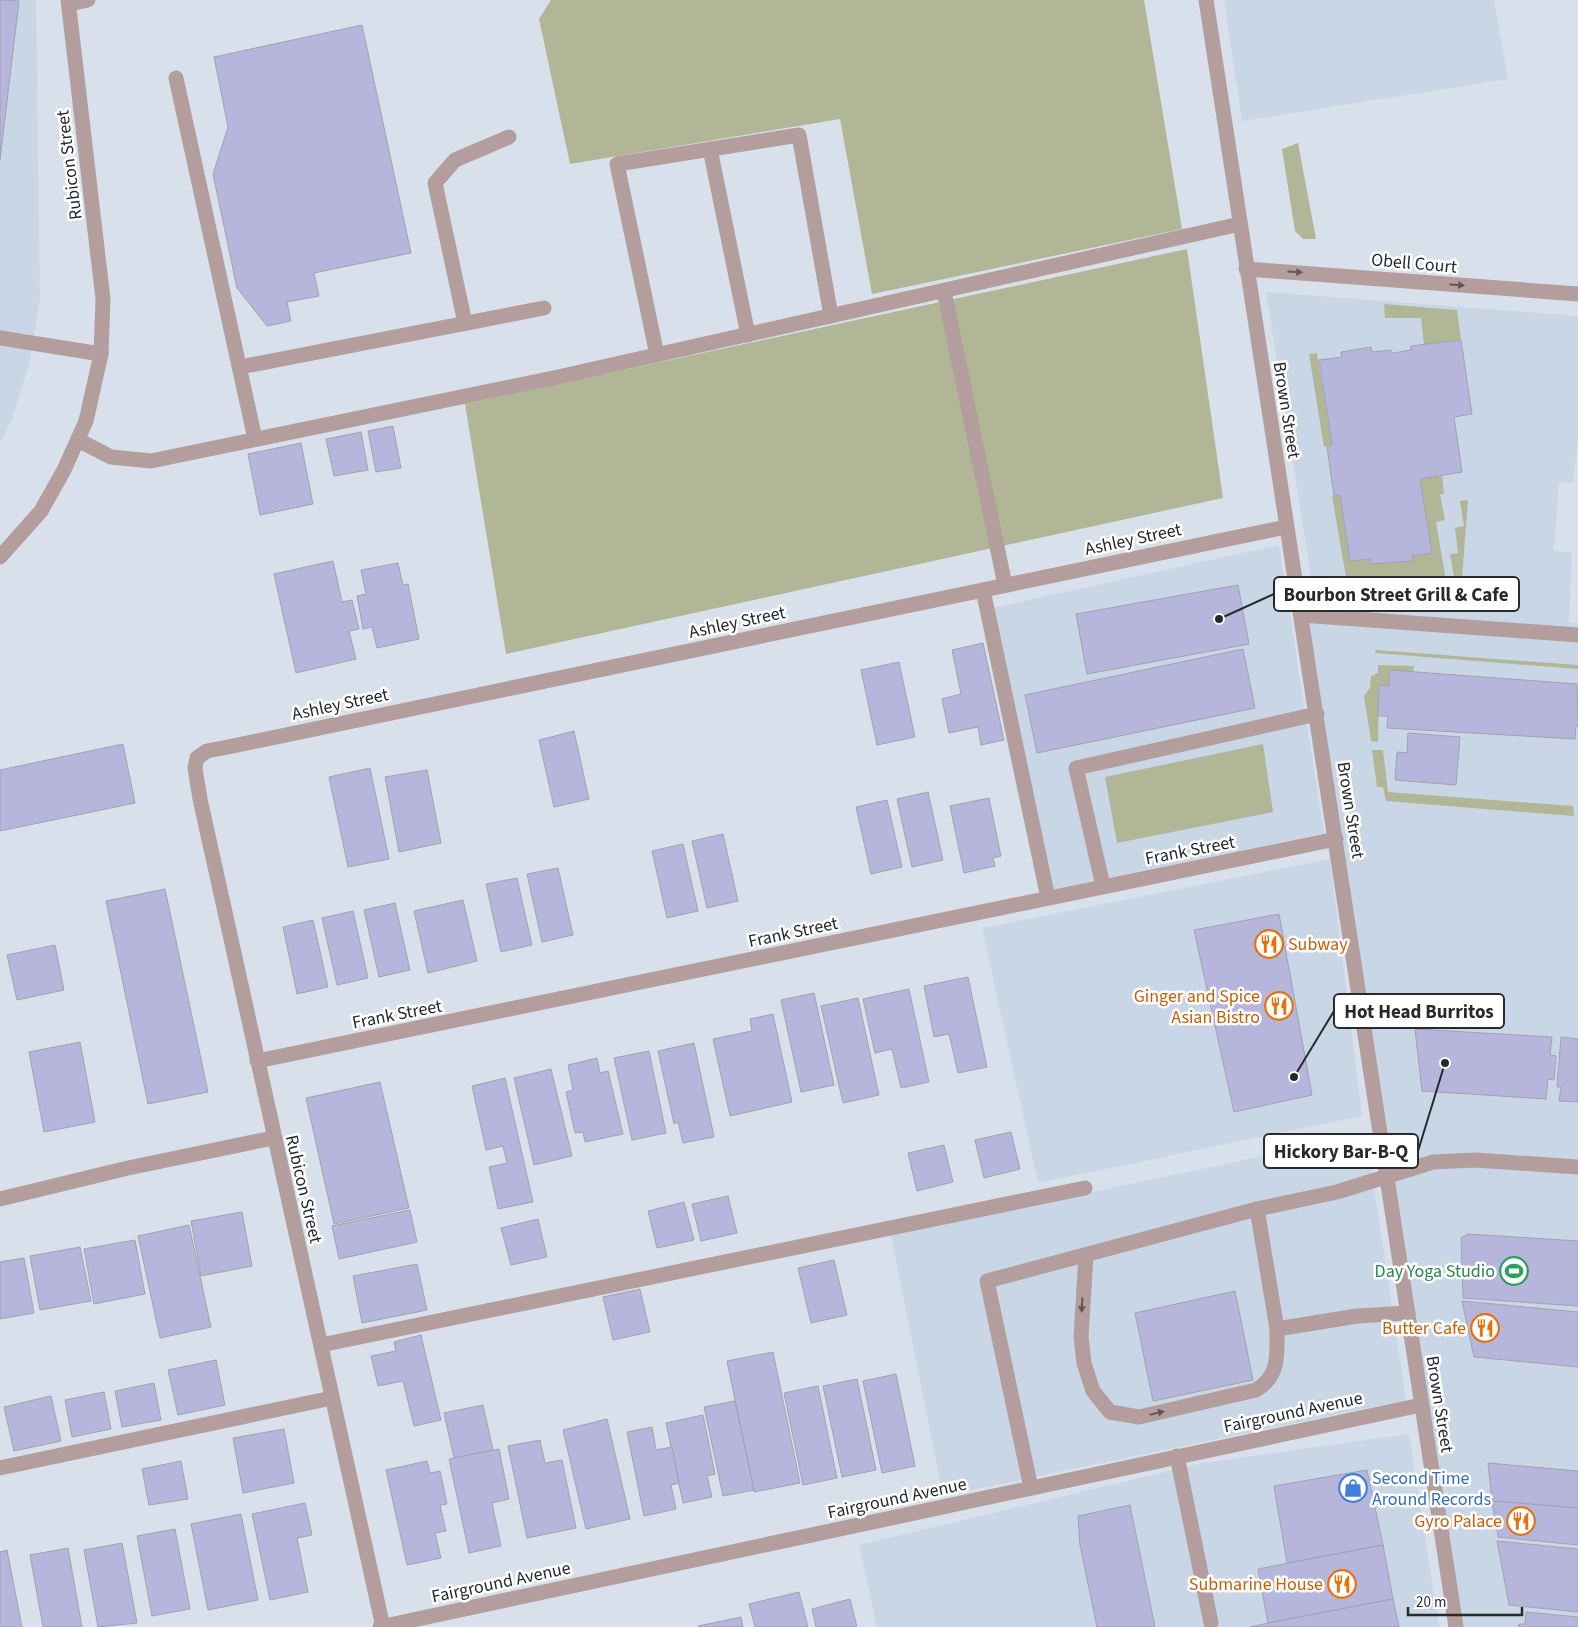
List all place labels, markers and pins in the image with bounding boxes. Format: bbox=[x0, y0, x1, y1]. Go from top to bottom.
callout: Bourbon Street Grill & Cafe bbox=[1274, 577, 1519, 611]
restaurant icon: Subway bbox=[1254, 929, 1284, 959]
place label: Subway bbox=[1288, 932, 1348, 957]
place label: Ginger and Spice Asian Bistro bbox=[1134, 984, 1260, 1030]
restaurant icon: Ginger and Spice Asian Bistro bbox=[1264, 991, 1294, 1021]
callout: Hot Head Burritos bbox=[1334, 994, 1504, 1028]
callout: Hickory Bar-B-Q bbox=[1264, 1134, 1418, 1168]
sports icon: Day Yoga Studio bbox=[1499, 1256, 1529, 1286]
place label: Day Yoga Studio bbox=[1375, 1259, 1495, 1284]
restaurant icon: Butter Cafe bbox=[1470, 1313, 1500, 1343]
place label: Butter Cafe bbox=[1382, 1316, 1466, 1341]
place label: Second Time Around Records bbox=[1372, 1466, 1491, 1512]
shop icon: Second Time Around Records bbox=[1338, 1473, 1368, 1503]
restaurant icon: Gyro Palace bbox=[1506, 1506, 1536, 1536]
place label: Gyro Palace bbox=[1414, 1509, 1502, 1534]
restaurant icon: Submarine House bbox=[1327, 1569, 1357, 1599]
place label: Submarine House bbox=[1189, 1572, 1323, 1597]

